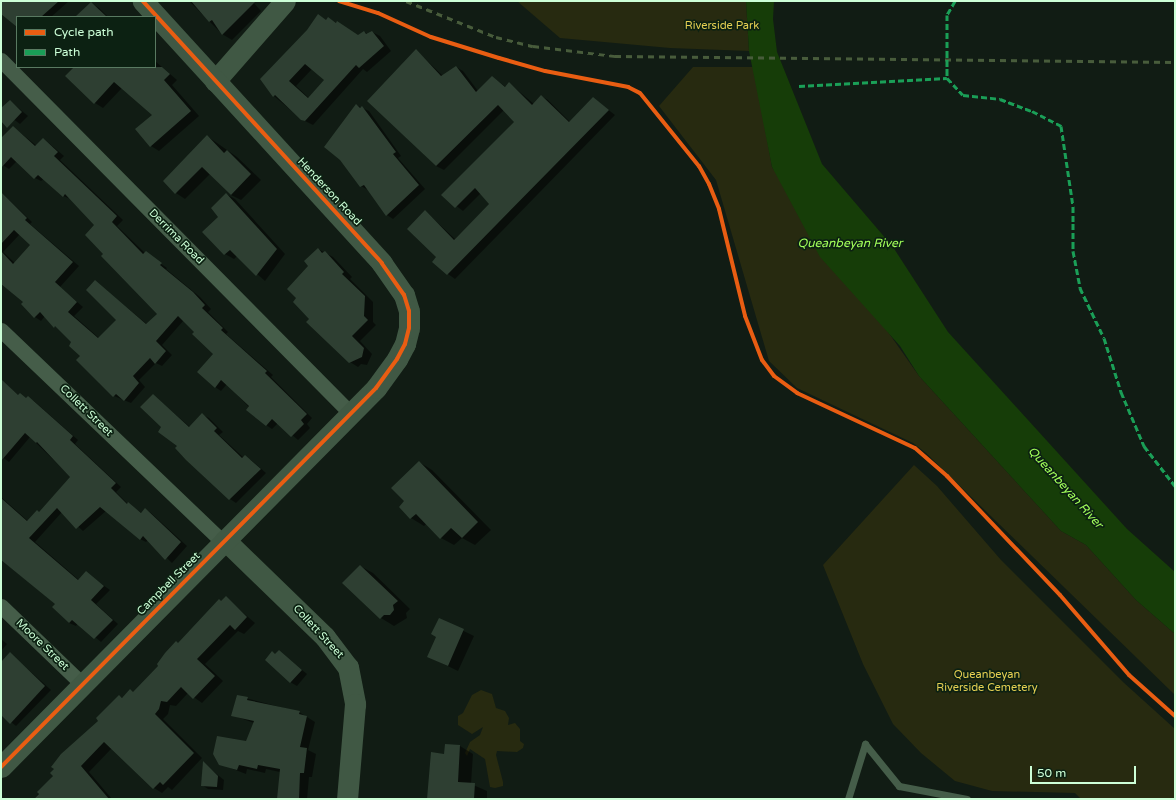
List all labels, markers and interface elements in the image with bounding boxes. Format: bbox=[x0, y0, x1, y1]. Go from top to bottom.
legend bbox=[16, 16, 156, 68]
park label: Riverside Park bbox=[685, 19, 759, 33]
text: Cycle path bbox=[54, 25, 113, 39]
text: Path bbox=[54, 45, 80, 59]
street label: Henderson Road bbox=[294, 155, 364, 229]
street label: Derrima Road bbox=[146, 207, 206, 267]
water label: Queanbeyan River bbox=[798, 237, 902, 251]
street label: Collett Street bbox=[57, 382, 115, 440]
water label: Queanbeyan River bbox=[1025, 444, 1105, 532]
street label: Campbell Street bbox=[135, 550, 203, 618]
street label: Collett Street bbox=[290, 602, 346, 662]
street label: Moore Street bbox=[13, 616, 71, 674]
park label: Queanbeyan Riverside Cemetery bbox=[936, 669, 1038, 695]
scale bar bbox=[1032, 758, 1138, 784]
text: 50 m bbox=[1037, 766, 1066, 780]

